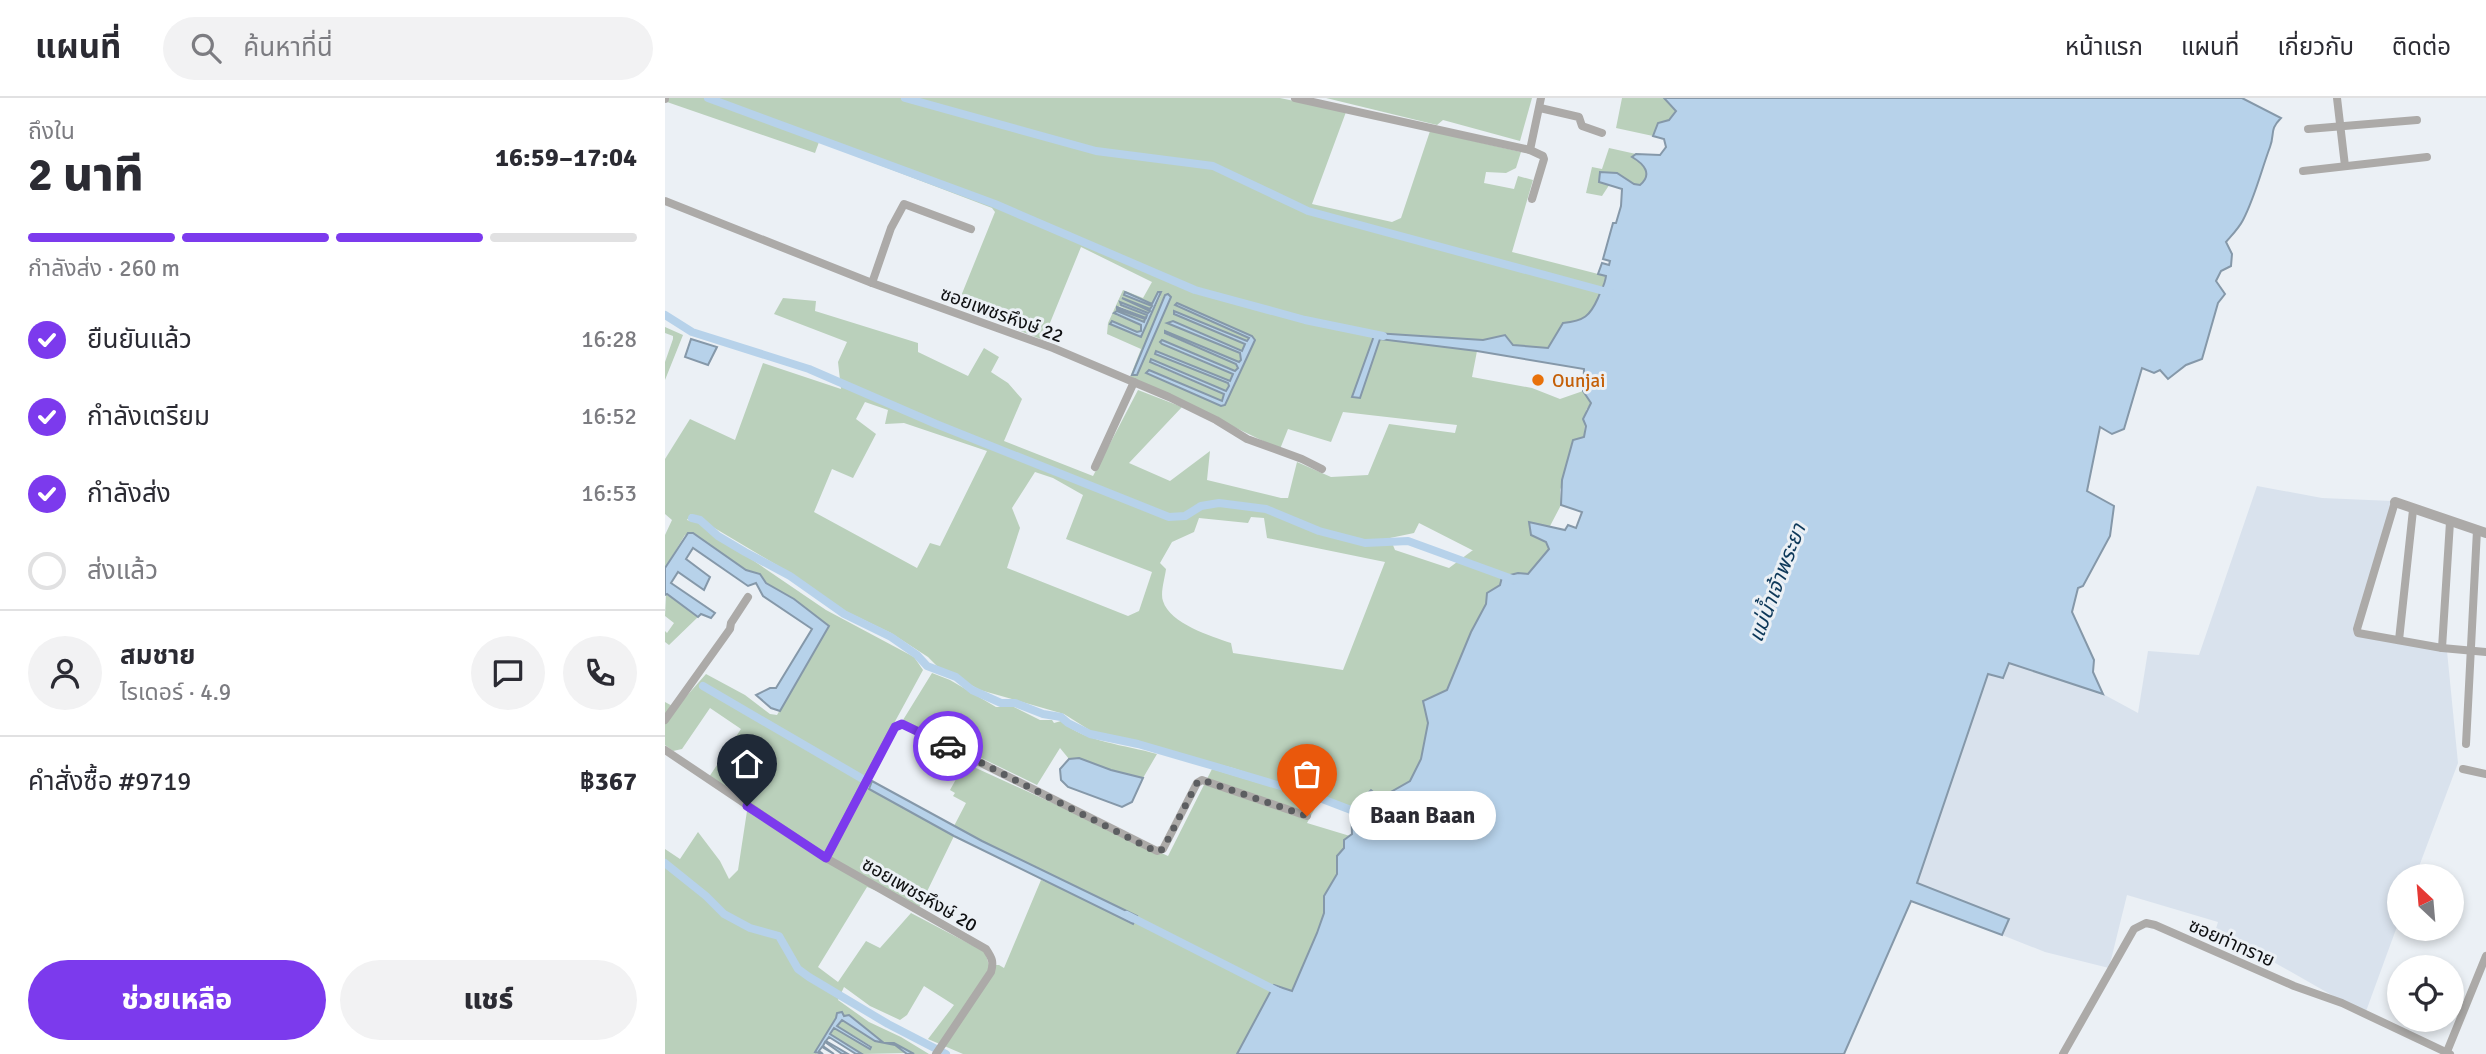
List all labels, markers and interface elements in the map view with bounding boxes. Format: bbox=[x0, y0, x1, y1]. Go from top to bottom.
search box bbox=[163, 17, 653, 80]
text: แผนที่ bbox=[35, 27, 121, 68]
icon: search bbox=[187, 29, 225, 67]
text: ค้นหาที่นี่ bbox=[243, 32, 333, 64]
text: หน้าแรก bbox=[2065, 32, 2143, 62]
text: แผนที่ bbox=[2181, 32, 2239, 62]
text: เกี่ยวกับ bbox=[2277, 32, 2354, 62]
text: ติดต่อ bbox=[2392, 32, 2451, 62]
text: ถึงใน bbox=[28, 117, 75, 146]
text: 16:59–17:04 bbox=[495, 142, 637, 174]
text: 2 นาที bbox=[28, 147, 144, 203]
text: กำลังส่ง · 260 m bbox=[28, 254, 180, 283]
street label: ซอยเพชรหึงษ์ 22 bbox=[937, 282, 1066, 348]
icon: check bbox=[28, 321, 66, 359]
text: ยืนยันแล้ว bbox=[87, 324, 192, 356]
text: 16:28 bbox=[581, 325, 637, 354]
place label: Ounjai bbox=[1552, 369, 1605, 393]
marker: Ounjai bbox=[1530, 372, 1546, 388]
icon: check bbox=[28, 398, 66, 436]
text: กำลังเตรียม bbox=[87, 401, 210, 433]
text: 16:52 bbox=[581, 402, 637, 431]
icon: check bbox=[28, 475, 66, 513]
text: กำลังส่ง bbox=[87, 478, 171, 510]
text: 16:53 bbox=[581, 479, 637, 508]
water label: แม่น้ำเจ้าพระยา bbox=[1741, 518, 1812, 646]
text: ส่งแล้ว bbox=[87, 555, 158, 587]
button: person bbox=[28, 636, 102, 710]
button: chat bbox=[471, 636, 545, 710]
button: phone bbox=[563, 636, 637, 710]
text: สมชาย bbox=[120, 640, 196, 672]
text: ไรเดอร์ · 4.9 bbox=[120, 678, 231, 707]
courier bbox=[913, 711, 983, 781]
icon: car bbox=[929, 727, 967, 765]
pin bbox=[717, 734, 777, 806]
pin bbox=[1277, 744, 1337, 816]
icon: home bbox=[728, 745, 766, 783]
icon: bag bbox=[1288, 755, 1326, 793]
text: คำสั่งซื้อ #9719 bbox=[28, 766, 191, 798]
text: ฿367 bbox=[580, 766, 637, 798]
callout: Baan Baan bbox=[1349, 792, 1496, 840]
text: Baan Baan bbox=[1370, 801, 1475, 830]
street label: ซอยเพชรหึงษ์ 20 bbox=[858, 852, 981, 938]
north arrow bbox=[2387, 864, 2464, 942]
map controls bbox=[2387, 864, 2464, 1032]
street label: ซอยท่าทราย bbox=[2185, 913, 2278, 973]
button: locate bbox=[2387, 955, 2464, 1032]
button: ช่วยเหลือ bbox=[28, 960, 326, 1040]
button: แชร์ bbox=[340, 960, 637, 1040]

